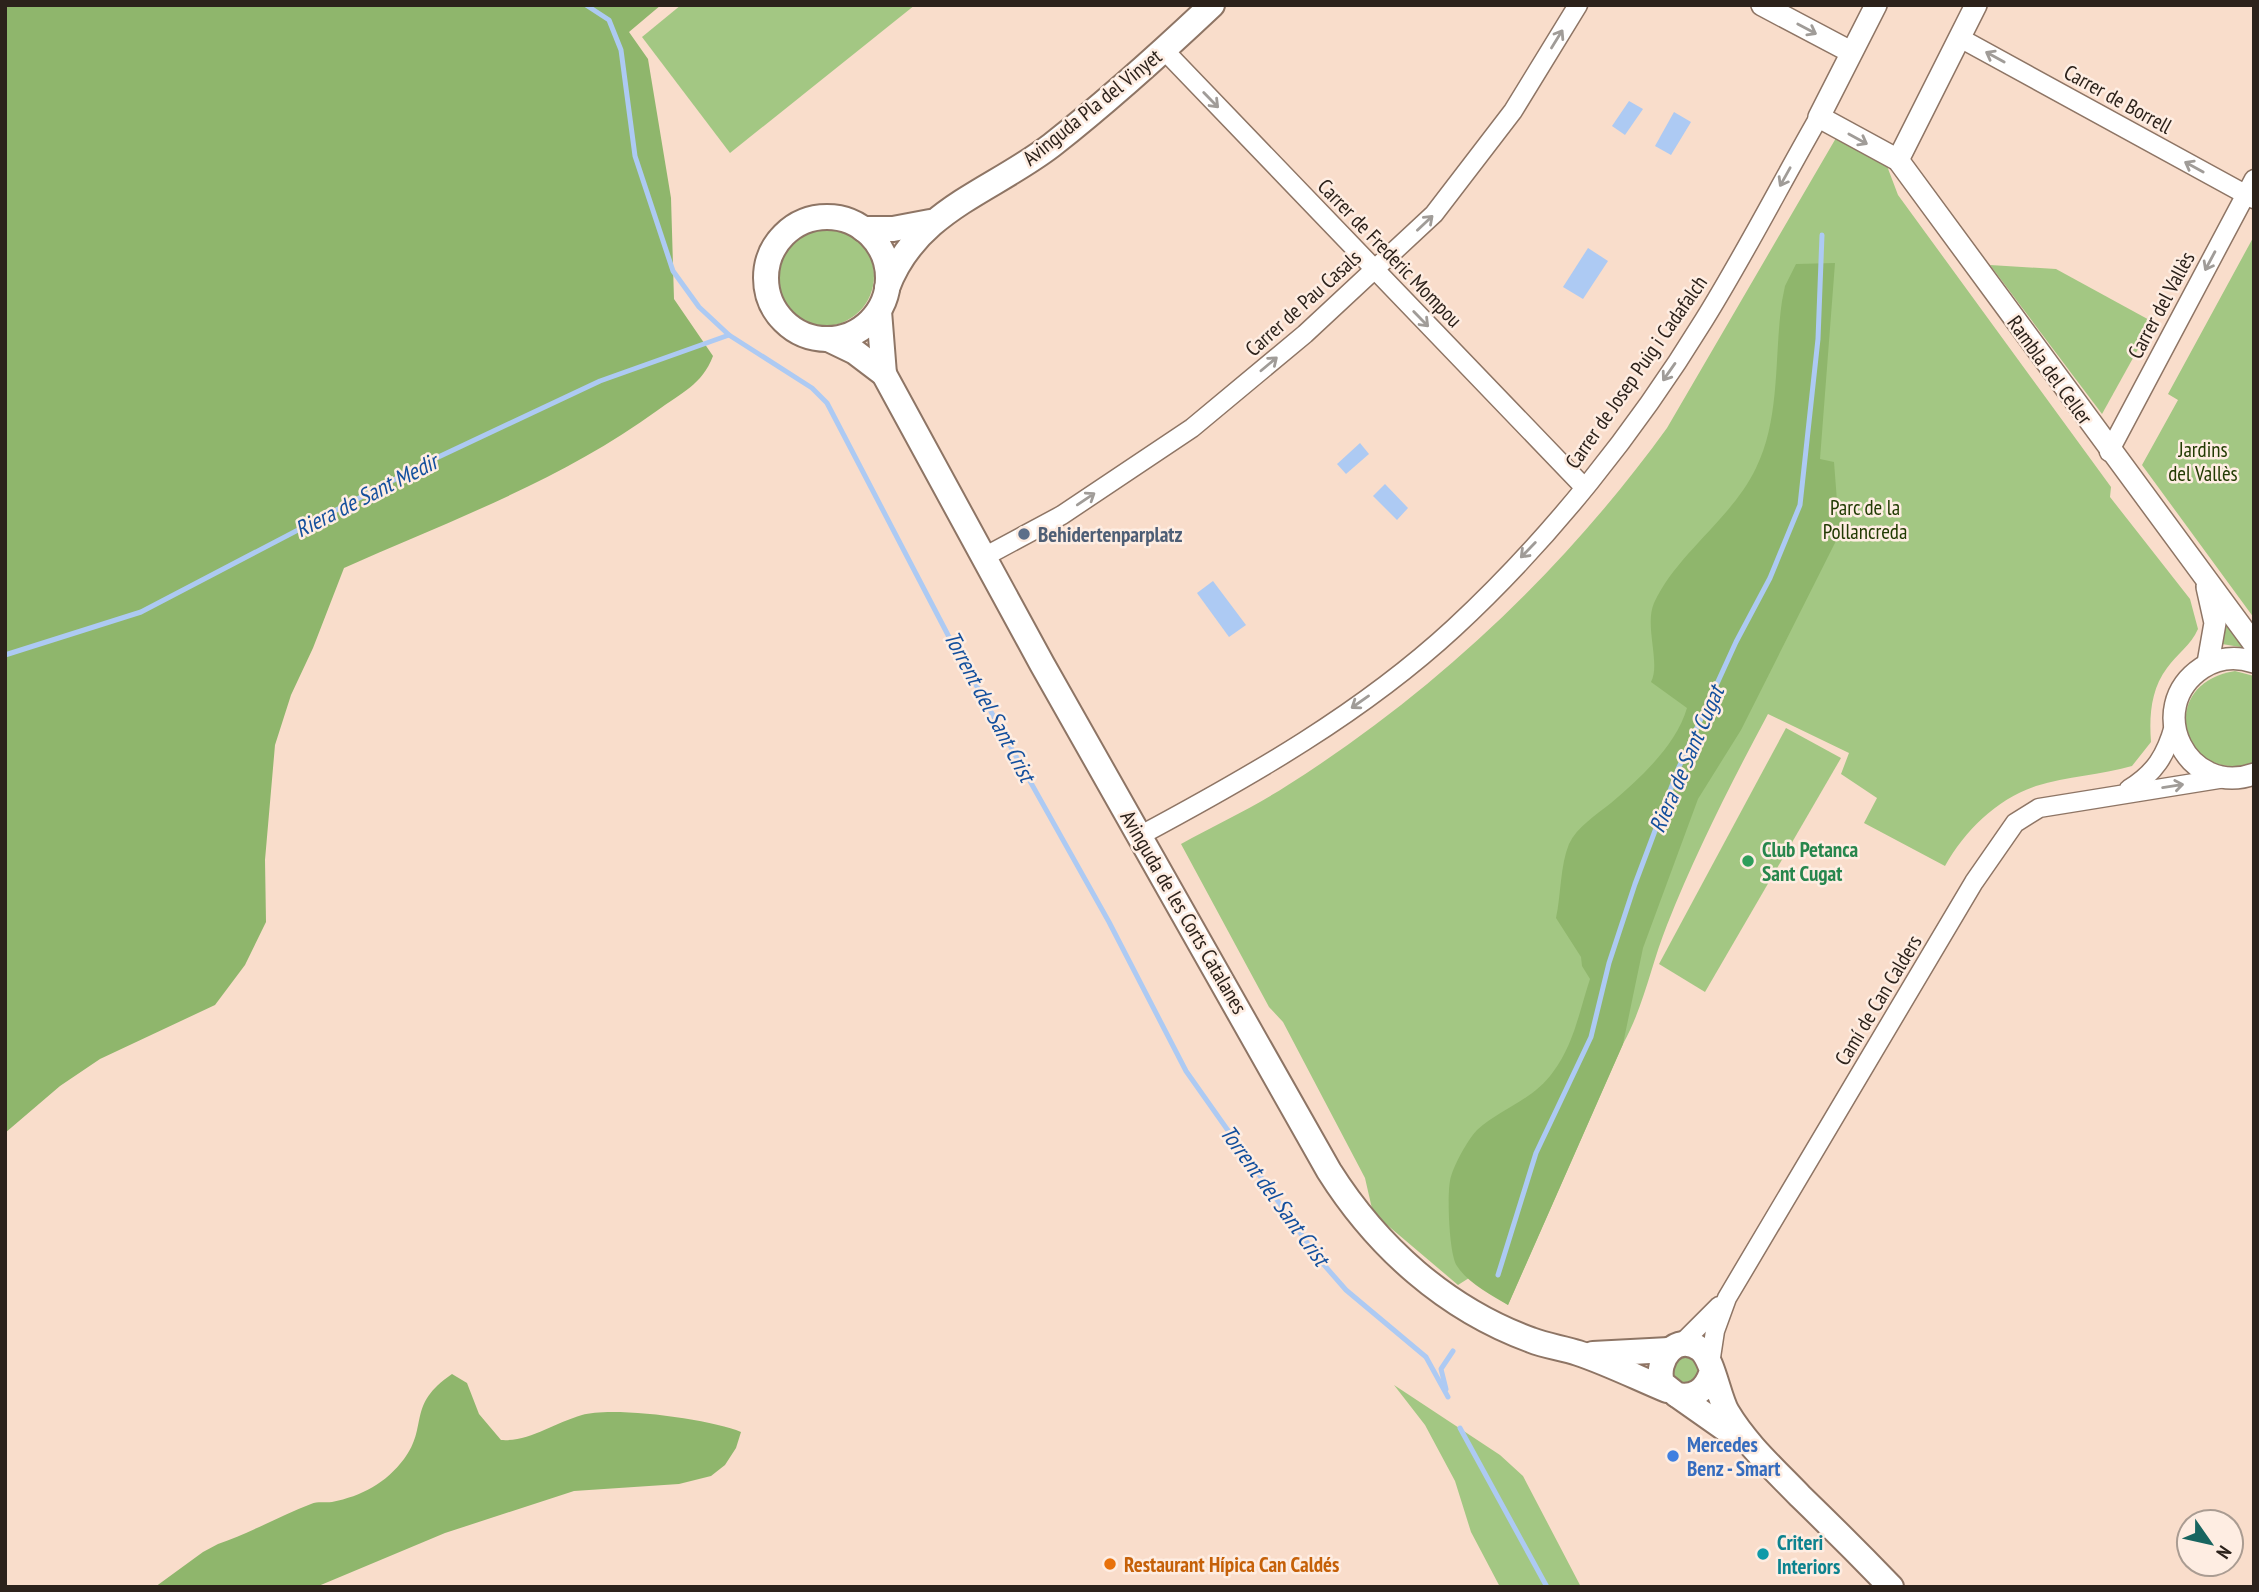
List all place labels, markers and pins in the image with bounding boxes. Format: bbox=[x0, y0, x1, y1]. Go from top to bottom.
place label: Behidertenparplatz bbox=[1038, 521, 1182, 548]
marker: Behidertenparplatz bbox=[1016, 526, 1032, 542]
place label: Club Petanca Sant Cugat bbox=[1762, 836, 1859, 887]
marker: Club Petanca Sant Cugat bbox=[1740, 853, 1756, 869]
place label: Mercedes Benz - Smart bbox=[1687, 1431, 1780, 1482]
marker: Mercedes Benz - Smart bbox=[1665, 1448, 1681, 1464]
place label: Criteri Interiors bbox=[1777, 1529, 1840, 1580]
marker: Criteri Interiors bbox=[1755, 1546, 1771, 1562]
place label: Restaurant Hípica Can Caldés bbox=[1124, 1551, 1339, 1578]
marker: Restaurant Hípica Can Caldés bbox=[1102, 1556, 1118, 1572]

